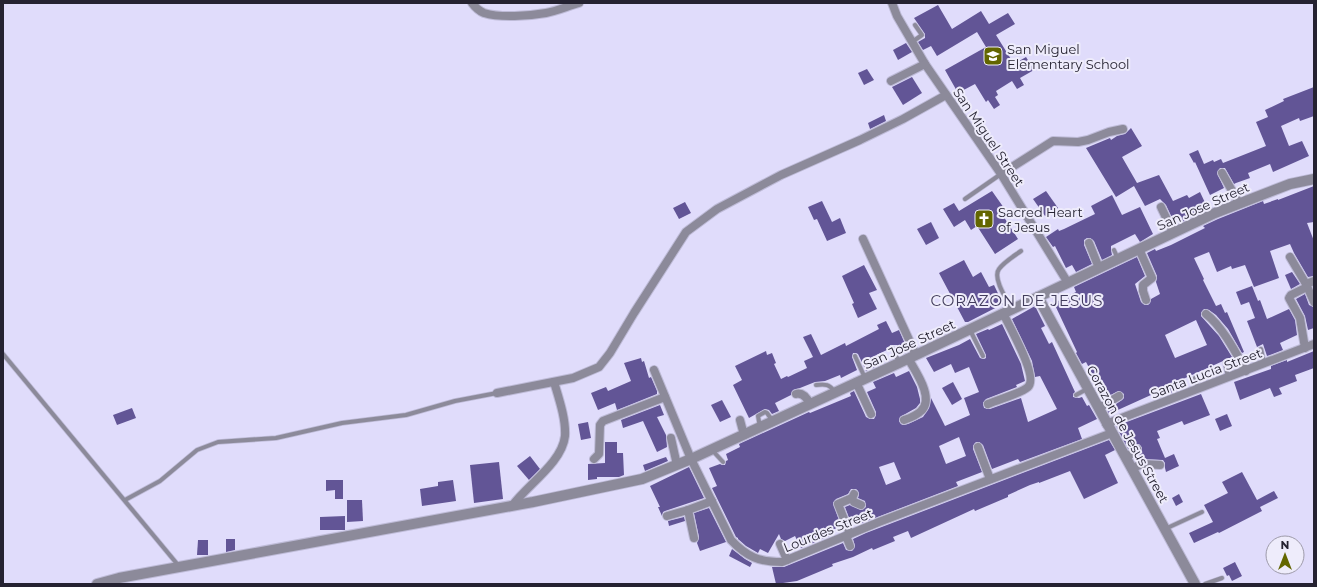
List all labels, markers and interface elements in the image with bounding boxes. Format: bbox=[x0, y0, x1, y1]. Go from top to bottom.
place label: San Miguel Elementary School bbox=[1007, 41, 1130, 72]
school or university icon: San Miguel Elementary School bbox=[982, 45, 1004, 67]
street label: San Miguel Street bbox=[950, 85, 1028, 189]
street label: San Jose Street bbox=[1154, 178, 1252, 234]
place label: Sacred Heart of Jesus bbox=[998, 204, 1083, 235]
church icon: Sacred Heart of Jesus bbox=[973, 208, 995, 230]
district label: CORAZON DE JESUS bbox=[931, 291, 1103, 310]
street label: San Jose Street bbox=[861, 316, 957, 372]
street label: Santa Lucia Street bbox=[1148, 344, 1264, 402]
street label: Corazon de Jesus Street bbox=[1083, 362, 1173, 506]
street label: Lourdes Street bbox=[781, 505, 875, 555]
north arrow bbox=[1265, 535, 1305, 575]
text: N bbox=[1281, 538, 1289, 552]

